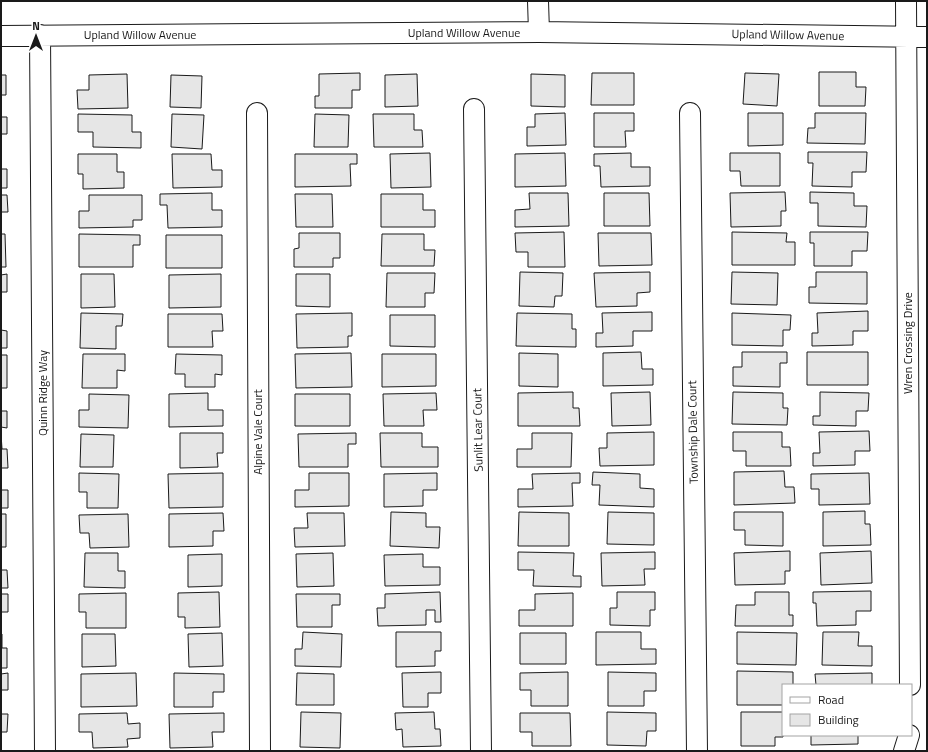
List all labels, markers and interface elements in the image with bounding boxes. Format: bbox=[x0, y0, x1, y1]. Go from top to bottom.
north arrow bbox=[16, 16, 56, 56]
text: N bbox=[32, 18, 40, 34]
street label: Upland Willow Avenue bbox=[408, 23, 520, 42]
street label: Upland Willow Avenue bbox=[732, 24, 845, 45]
street label: Upland Willow Avenue bbox=[84, 25, 196, 44]
street label: Wren Crossing Drive bbox=[898, 292, 917, 394]
street label: Quinn Ridge Way bbox=[33, 350, 52, 436]
street label: Township Dale Court bbox=[682, 379, 703, 484]
street label: Sunlit Lear Court bbox=[467, 387, 488, 472]
street label: Alpine Vale Court bbox=[248, 388, 267, 475]
legend bbox=[782, 684, 912, 736]
text: Road bbox=[818, 690, 844, 709]
text: Building bbox=[818, 710, 859, 729]

